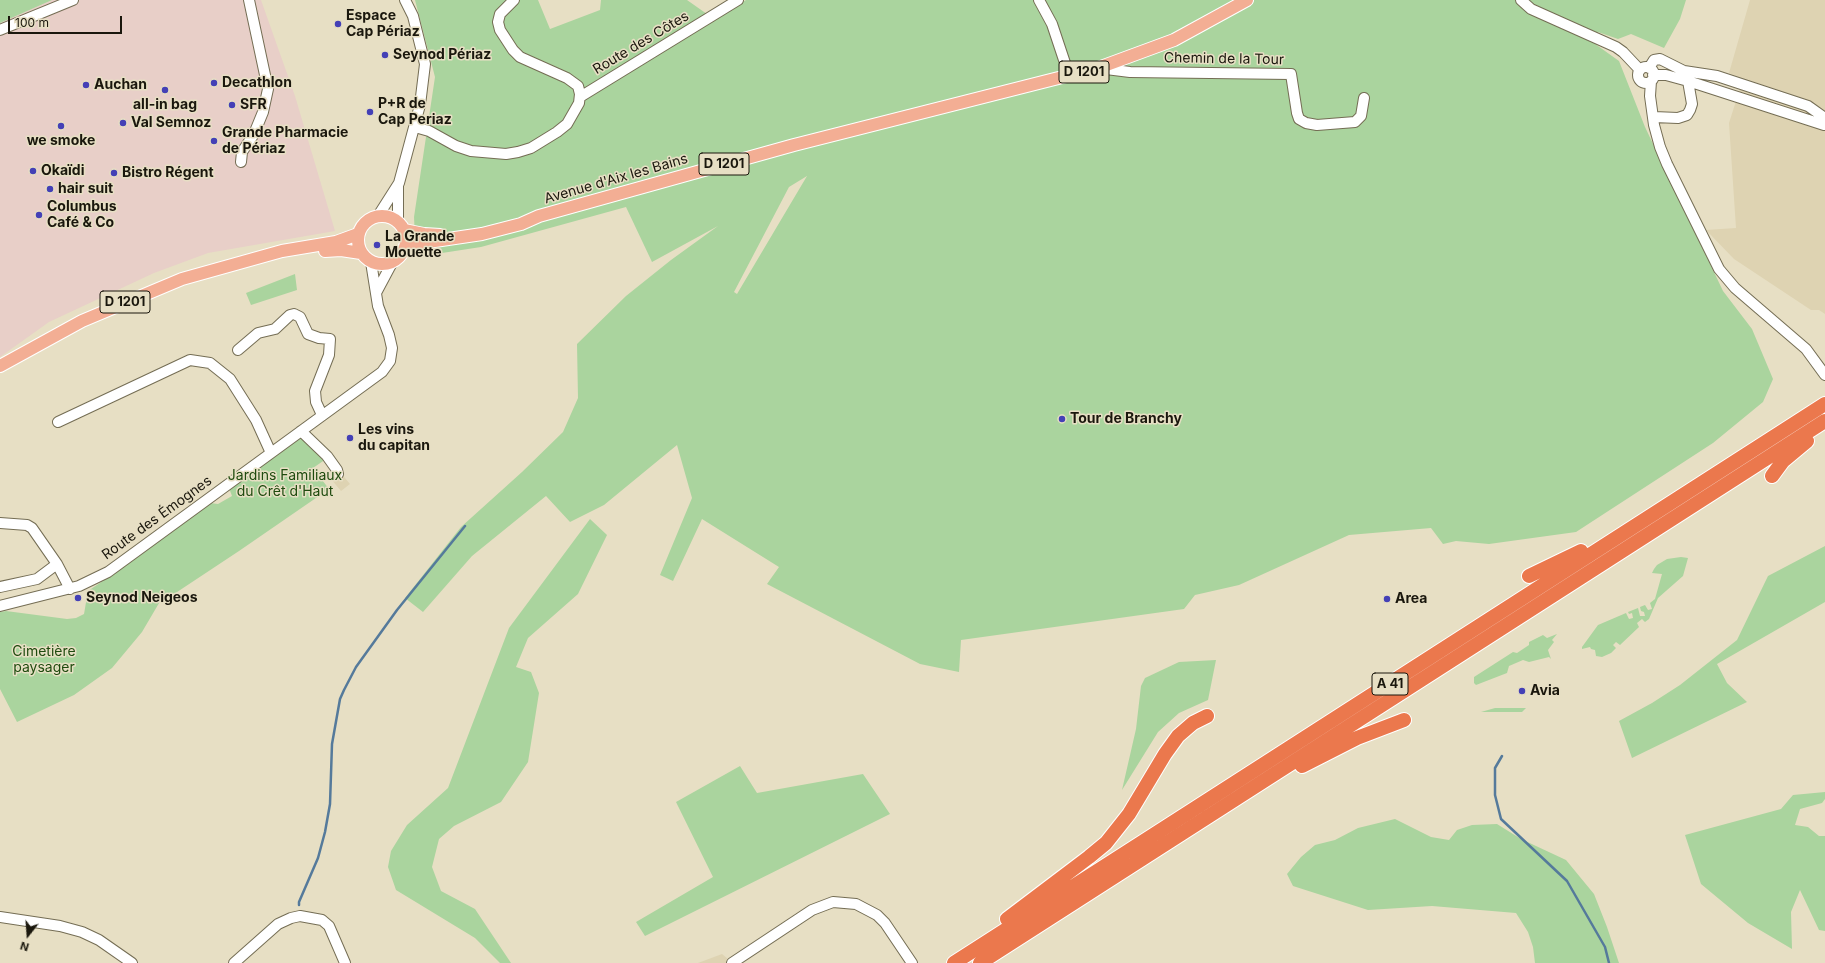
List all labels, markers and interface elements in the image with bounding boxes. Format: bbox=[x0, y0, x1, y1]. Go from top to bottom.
scale bar bbox=[10, 8, 124, 34]
place label: Espace Cap Périaz bbox=[346, 8, 420, 40]
street label: Route des Côtes bbox=[590, 8, 692, 78]
text: 100 m bbox=[15, 15, 49, 30]
marker: Espace Cap Périaz bbox=[333, 19, 343, 29]
place label: Seynod Périaz bbox=[393, 47, 491, 63]
marker: Seynod Périaz bbox=[380, 50, 390, 60]
street label: Chemin de la Tour bbox=[1164, 50, 1284, 68]
road number: D 1201 bbox=[1059, 61, 1109, 83]
place label: Decathlon bbox=[222, 75, 292, 91]
place label: Auchan bbox=[94, 77, 147, 93]
marker: Decathlon bbox=[209, 78, 219, 88]
marker: Auchan bbox=[81, 80, 91, 90]
marker: all-in bag bbox=[160, 85, 170, 95]
place label: P+R de Cap Periaz bbox=[378, 96, 452, 128]
place label: all-in bag bbox=[133, 97, 197, 113]
place label: SFR bbox=[240, 97, 267, 113]
marker: SFR bbox=[227, 100, 237, 110]
marker: P+R de Cap Periaz bbox=[365, 107, 375, 117]
place label: Val Semnoz bbox=[131, 115, 211, 131]
marker: Val Semnoz bbox=[118, 118, 128, 128]
marker: we smoke bbox=[56, 121, 66, 131]
place label: Grande Pharmacie de Périaz bbox=[222, 125, 348, 158]
place label: we smoke bbox=[27, 133, 95, 149]
marker: Grande Pharmacie de Périaz bbox=[209, 136, 219, 146]
street label: Avenue d'Aix les Bains bbox=[542, 150, 690, 208]
road number: D 1201 bbox=[699, 153, 749, 175]
place label: Okaïdi bbox=[41, 163, 84, 179]
place label: Bistro Régent bbox=[122, 165, 214, 181]
marker: Okaïdi bbox=[28, 166, 38, 176]
marker: Bistro Régent bbox=[109, 168, 119, 178]
place label: hair suit bbox=[58, 181, 113, 197]
marker: hair suit bbox=[45, 184, 55, 194]
place label: Columbus Café & Co bbox=[47, 199, 117, 232]
marker: Columbus Café & Co bbox=[34, 210, 44, 220]
place label: La Grande Mouette bbox=[385, 229, 454, 262]
marker: La Grande Mouette bbox=[372, 240, 382, 250]
road number: D 1201 bbox=[100, 291, 150, 313]
place label: Tour de Branchy bbox=[1070, 411, 1182, 427]
marker: Tour de Branchy bbox=[1057, 414, 1067, 424]
place label: Les vins du capitan bbox=[358, 422, 430, 454]
marker: Les vins du capitan bbox=[345, 433, 355, 443]
park label: Jardins Familiaux du Crêt d'Haut bbox=[228, 468, 342, 500]
street label: Route des Émognes bbox=[99, 473, 215, 563]
place label: Seynod Neigeos bbox=[86, 590, 198, 606]
place label: Area bbox=[1395, 591, 1427, 607]
marker: Seynod Neigeos bbox=[73, 593, 83, 603]
marker: Area bbox=[1382, 594, 1392, 604]
park label: Cimetière paysager bbox=[12, 644, 76, 676]
road number: A 41 bbox=[1372, 673, 1408, 695]
place label: Avia bbox=[1530, 683, 1560, 699]
marker: Avia bbox=[1517, 686, 1527, 696]
north arrow bbox=[8, 915, 48, 955]
text: N bbox=[18, 939, 31, 954]

